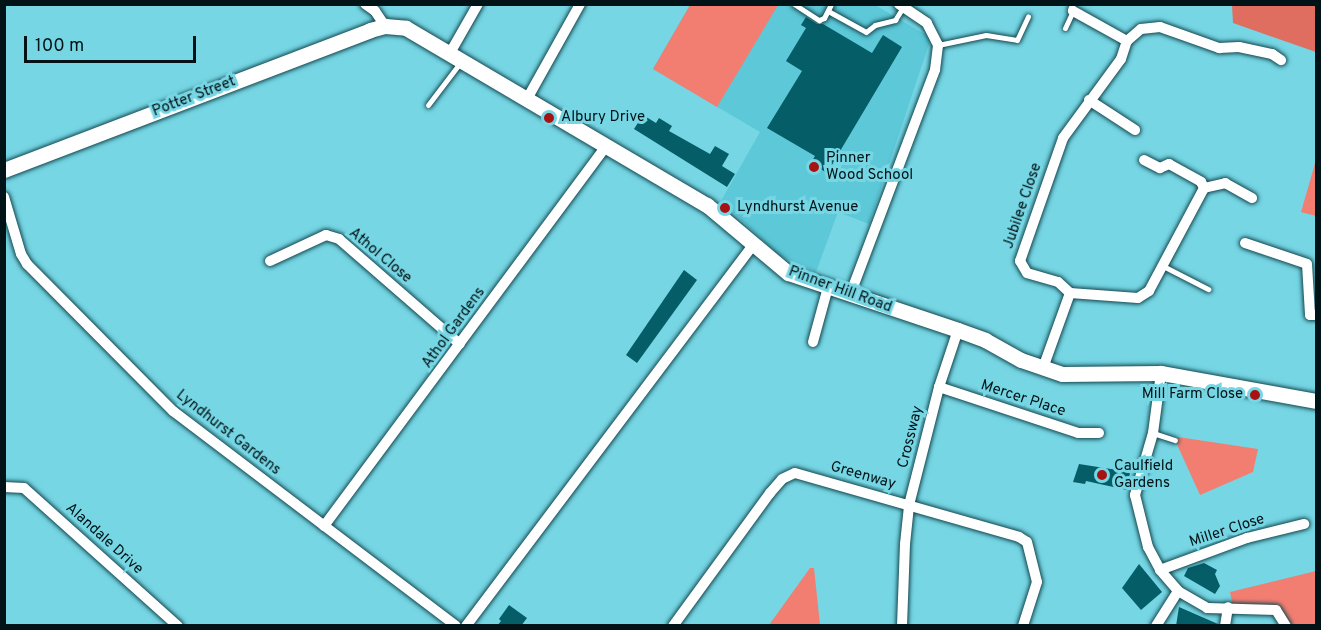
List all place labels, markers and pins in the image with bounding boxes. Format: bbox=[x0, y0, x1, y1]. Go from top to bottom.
place label: Albury Drive bbox=[561, 109, 645, 127]
marker: Albury Drive bbox=[542, 111, 556, 125]
place label: Pinner Wood School bbox=[826, 149, 913, 184]
marker: Pinner Wood School bbox=[807, 160, 821, 174]
place label: Lyndhurst Avenue bbox=[737, 199, 859, 217]
marker: Lyndhurst Avenue bbox=[718, 201, 732, 215]
place label: Mill Farm Close bbox=[1142, 386, 1243, 404]
marker: Mill Farm Close bbox=[1248, 388, 1262, 402]
place label: Caulfield Gardens bbox=[1114, 457, 1173, 492]
marker: Caulfield Gardens bbox=[1095, 468, 1109, 482]

